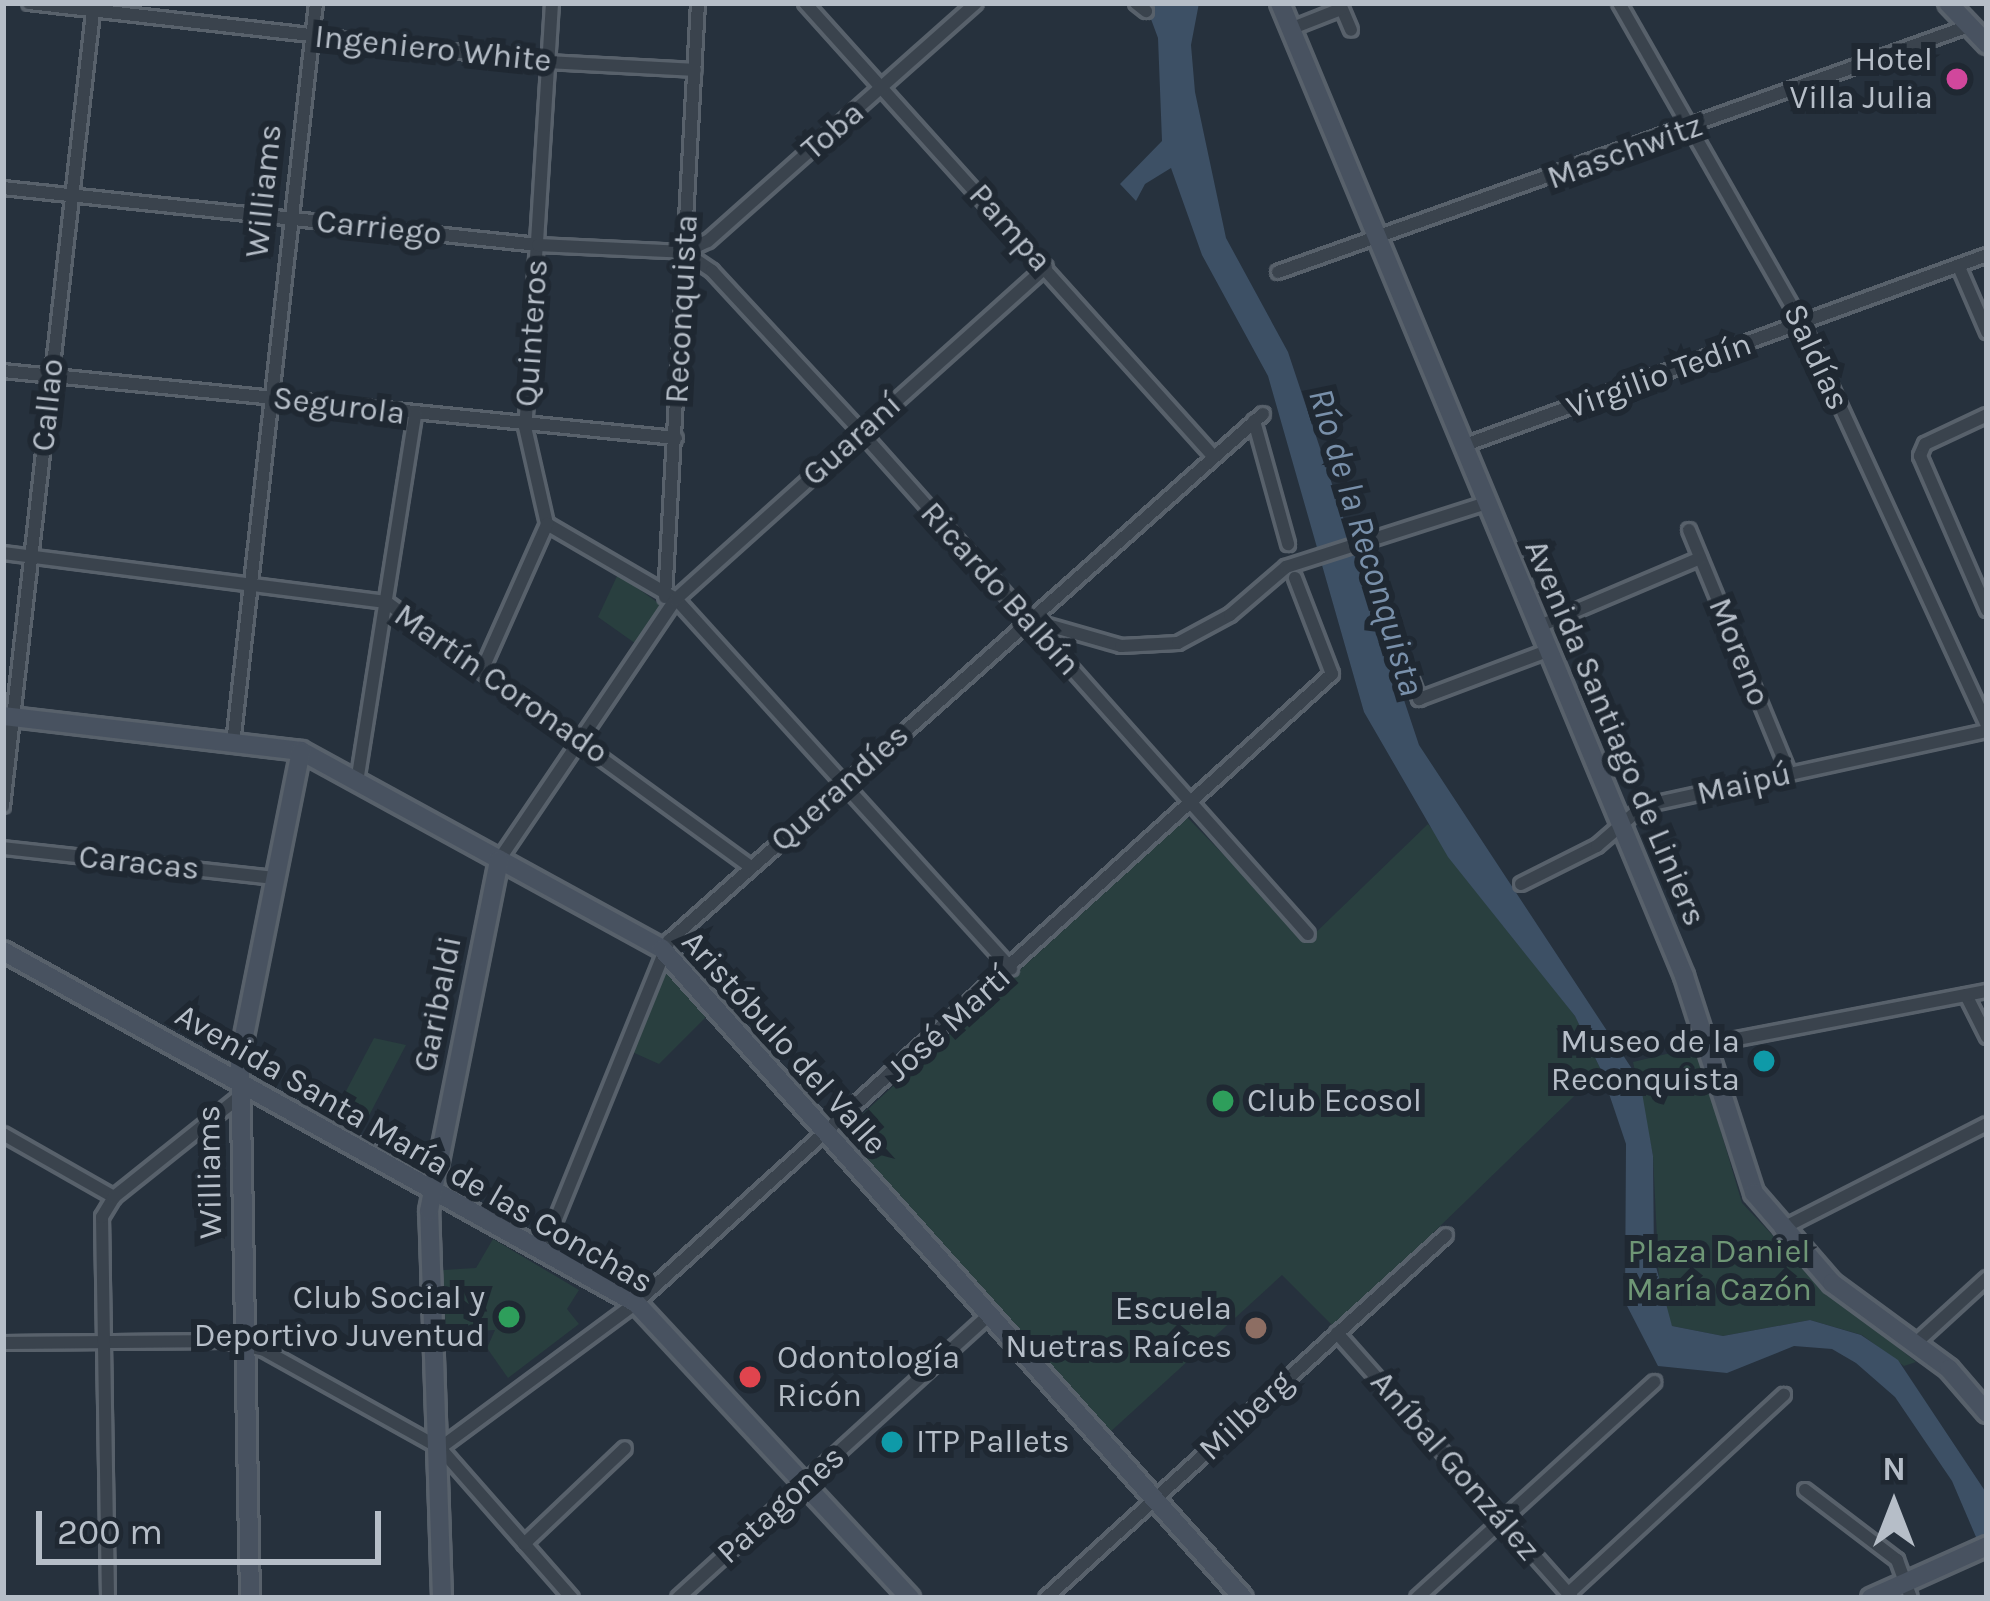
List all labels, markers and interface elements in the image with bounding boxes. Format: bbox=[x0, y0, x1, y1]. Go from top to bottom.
street label: Ingeniero White bbox=[313, 17, 553, 81]
place label: Hotel Villa Julia bbox=[1790, 40, 1933, 118]
marker: Hotel Villa Julia bbox=[1944, 66, 1970, 92]
street label: Toba bbox=[794, 93, 872, 169]
street label: Maschwitz bbox=[1542, 106, 1708, 198]
street label: Williams bbox=[237, 122, 291, 260]
street label: Pampa bbox=[960, 176, 1060, 280]
street label: Carriego bbox=[314, 202, 444, 254]
street label: Reconquista bbox=[657, 214, 707, 404]
street label: Quinteros bbox=[507, 258, 557, 408]
street label: Saldías bbox=[1774, 298, 1858, 416]
street label: Virgilio Tedín bbox=[1561, 324, 1757, 428]
street label: Callao bbox=[23, 357, 73, 453]
street label: Segurola bbox=[271, 378, 407, 434]
water label: Río de la Reconquista bbox=[1299, 383, 1433, 701]
street label: Guaraní bbox=[794, 385, 910, 495]
street label: Ricardo Balbín bbox=[912, 494, 1088, 684]
street label: Avenida Santiago de Liniers bbox=[1516, 534, 1714, 932]
street label: Moreno bbox=[1700, 592, 1778, 712]
street label: Martín Coronado bbox=[386, 596, 616, 772]
street label: Querandíes bbox=[763, 716, 917, 860]
street label: Maipú bbox=[1693, 754, 1795, 814]
street label: Caracas bbox=[77, 837, 201, 889]
street label: Aristóbulo del Valle bbox=[673, 923, 895, 1163]
street label: Garibaldi bbox=[405, 933, 471, 1075]
street label: José Martí bbox=[879, 958, 1019, 1090]
street label: Avenida Santa María de las Conchas bbox=[168, 996, 660, 1302]
place label: Museo de la Reconquista bbox=[1551, 1022, 1740, 1100]
marker: Museo de la Reconquista bbox=[1751, 1048, 1777, 1074]
place label: Club Ecosol bbox=[1247, 1081, 1422, 1121]
marker: Club Ecosol bbox=[1210, 1088, 1236, 1114]
street label: Williams bbox=[189, 1105, 231, 1239]
park label: Plaza Daniel María Cazón bbox=[1626, 1232, 1812, 1310]
place label: Club Social y Deportivo Juventud bbox=[194, 1278, 485, 1356]
place label: Escuela Nuetras Raíces bbox=[1005, 1289, 1232, 1367]
marker: Club Social y Deportivo Juventud bbox=[496, 1304, 522, 1330]
marker: Escuela Nuetras Raíces bbox=[1243, 1315, 1269, 1341]
place label: Odontología Ricón bbox=[777, 1338, 960, 1416]
marker: Odontología Ricón bbox=[734, 1361, 766, 1393]
street label: Milberg bbox=[1191, 1363, 1301, 1469]
street label: Aníbal González bbox=[1362, 1363, 1548, 1569]
place label: ITP Pallets bbox=[916, 1422, 1069, 1462]
marker: ITP Pallets bbox=[879, 1429, 905, 1455]
street label: Patagones bbox=[709, 1437, 853, 1573]
north arrow bbox=[1834, 1445, 1954, 1565]
text: N bbox=[1882, 1450, 1906, 1488]
scale bar bbox=[42, 1487, 387, 1561]
text: 200 m bbox=[57, 1511, 163, 1553]

